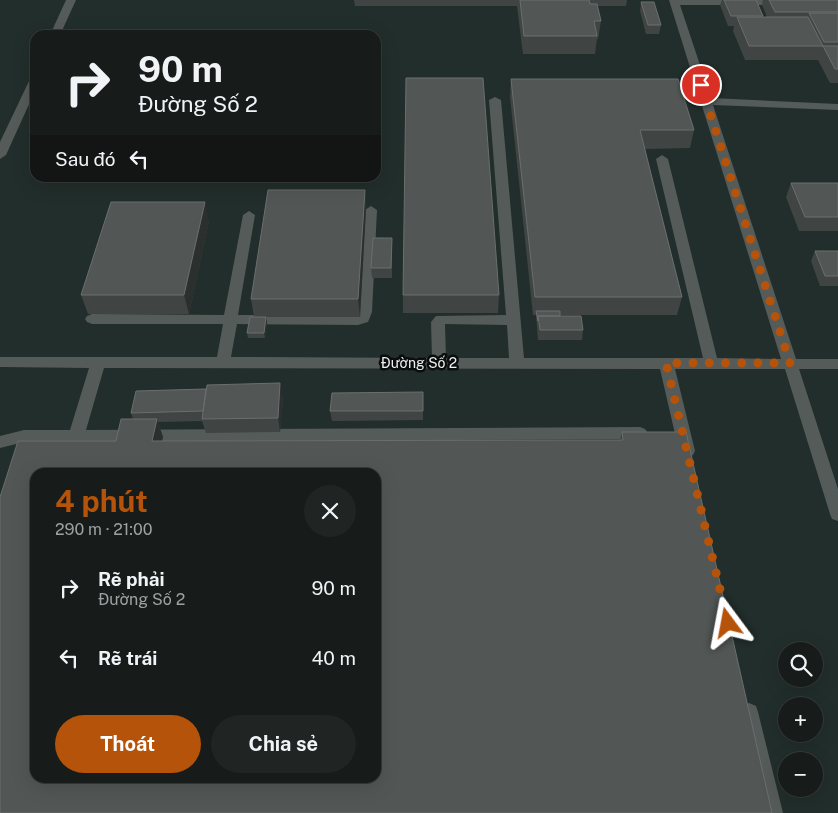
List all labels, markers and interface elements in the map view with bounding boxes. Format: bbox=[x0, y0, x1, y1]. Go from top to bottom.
text: 90 m bbox=[138, 49, 223, 90]
icon: right bbox=[55, 50, 120, 115]
pin bbox=[680, 64, 722, 106]
icon: arrive bbox=[687, 71, 715, 99]
text: Đường Số 2 bbox=[138, 91, 258, 117]
icon: left bbox=[125, 145, 153, 173]
text: Sau đó bbox=[55, 148, 115, 170]
street label: Đường Số 2 bbox=[381, 355, 457, 371]
text: 4 phút bbox=[55, 483, 148, 519]
button: close bbox=[304, 485, 356, 537]
text: 290 m · 21:00 bbox=[55, 520, 152, 539]
text: Rẽ phải bbox=[98, 568, 165, 590]
icon: right bbox=[55, 574, 83, 602]
text: 90 m bbox=[312, 577, 356, 599]
text: Đường Số 2 bbox=[98, 590, 185, 609]
position arrow bbox=[701, 596, 753, 648]
map controls bbox=[778, 642, 823, 797]
button: search bbox=[778, 642, 823, 687]
icon: left bbox=[55, 644, 83, 672]
text: Rẽ trái bbox=[98, 647, 157, 669]
text: 40 m bbox=[311, 647, 356, 669]
button: + bbox=[778, 697, 823, 742]
button: Thoát bbox=[55, 715, 201, 773]
button: Chia sẻ bbox=[211, 715, 356, 773]
button: − bbox=[778, 752, 823, 797]

